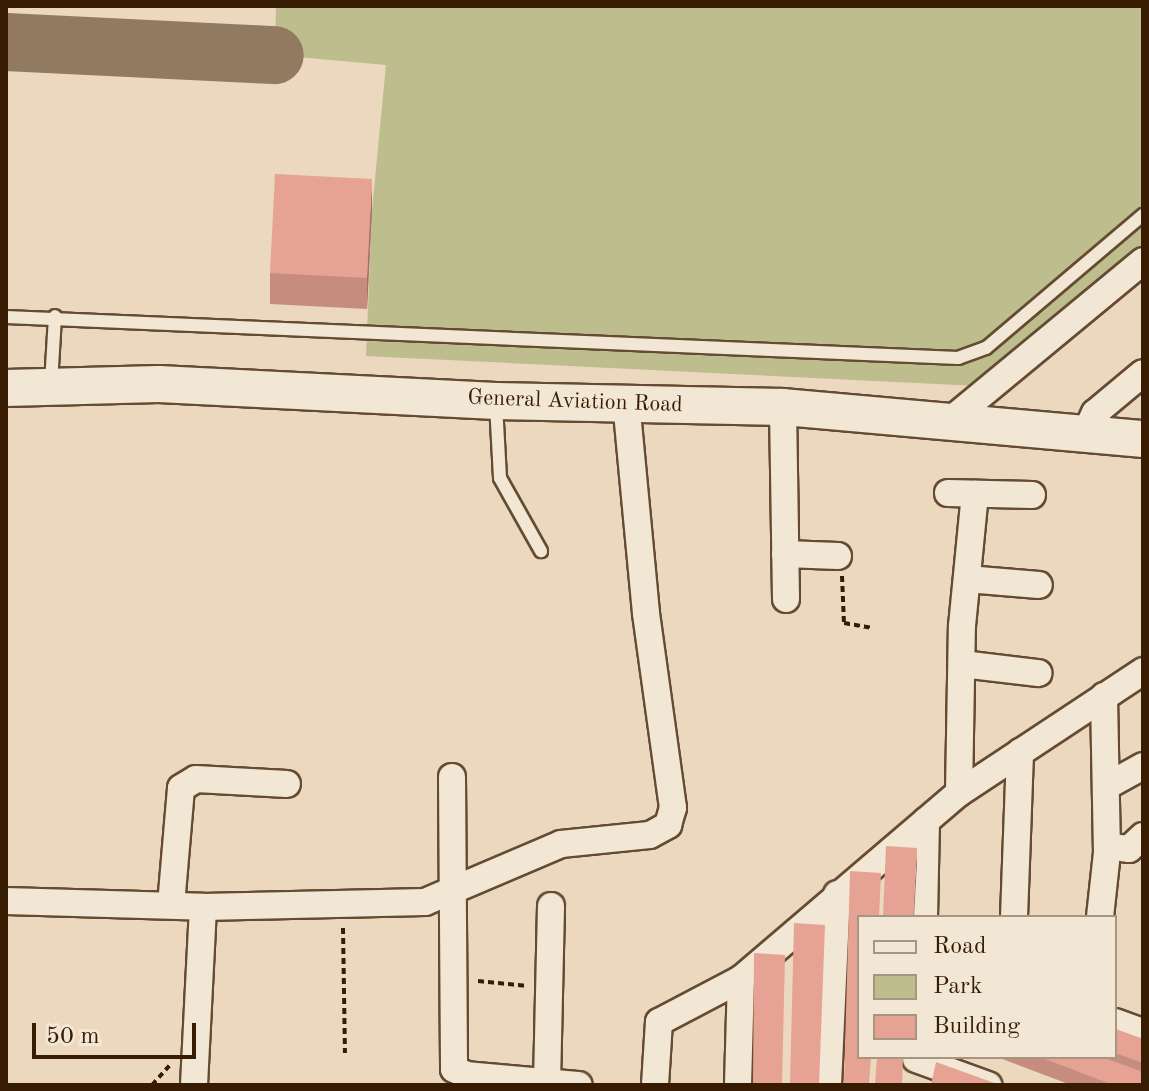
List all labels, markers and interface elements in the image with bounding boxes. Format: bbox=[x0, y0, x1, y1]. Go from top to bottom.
street label: General Aviation Road bbox=[467, 385, 683, 419]
legend bbox=[857, 915, 1117, 1059]
text: Road bbox=[933, 935, 986, 959]
text: Park bbox=[933, 975, 982, 999]
scale bar bbox=[36, 1007, 200, 1057]
text: Building bbox=[933, 1015, 1020, 1039]
text: 50 m bbox=[46, 1025, 100, 1049]

